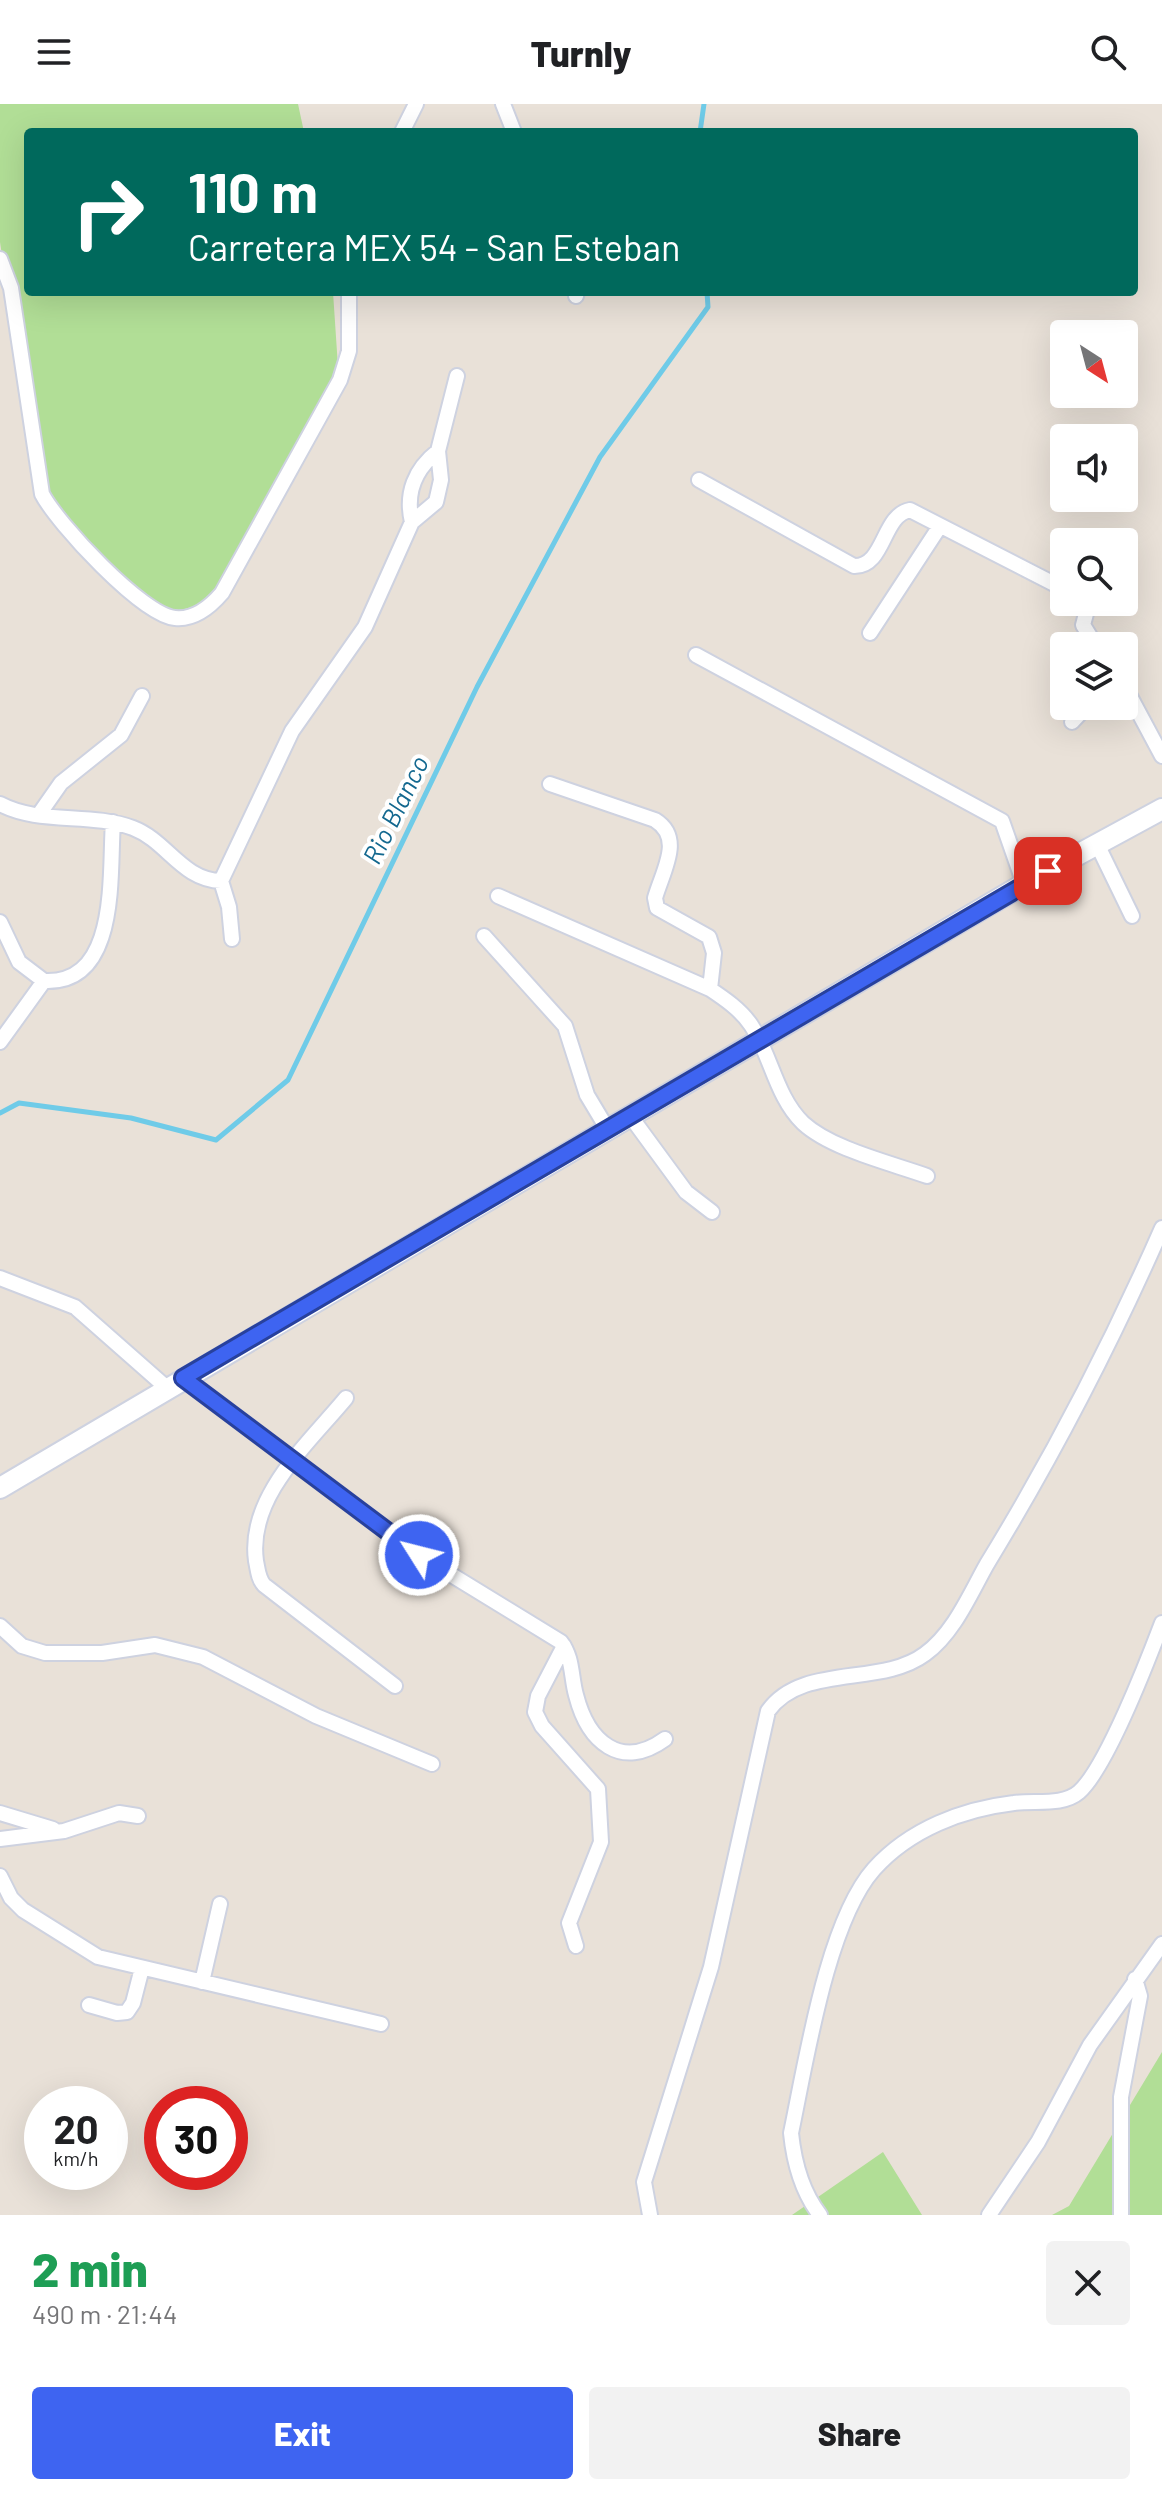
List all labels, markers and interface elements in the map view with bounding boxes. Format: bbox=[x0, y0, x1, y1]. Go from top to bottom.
icon: menu bbox=[32, 30, 76, 74]
icon: search bbox=[1086, 30, 1130, 74]
text: Turnly bbox=[531, 31, 631, 74]
text: 110 m bbox=[188, 157, 318, 224]
icon: right bbox=[56, 160, 160, 264]
text: Carretera MEX 54 - San Esteban bbox=[188, 225, 680, 268]
north arrow bbox=[1050, 320, 1138, 408]
map controls bbox=[1050, 320, 1138, 720]
button: sound bbox=[1050, 424, 1138, 512]
button: search bbox=[1050, 528, 1138, 616]
button: layers bbox=[1050, 632, 1138, 720]
water label: Rio Blanco bbox=[355, 750, 434, 868]
pin bbox=[1014, 837, 1082, 905]
icon: arrive bbox=[1026, 849, 1070, 893]
position arrow bbox=[377, 1513, 461, 1597]
speed limit sign: 30 bbox=[144, 2086, 248, 2190]
text: 20 bbox=[53, 2104, 99, 2152]
text: km/h bbox=[53, 2146, 99, 2170]
text: 2 min bbox=[32, 2239, 148, 2297]
button: close bbox=[1046, 2241, 1130, 2325]
text: 490 m · 21:44 bbox=[32, 2298, 177, 2329]
button: Exit bbox=[32, 2387, 573, 2479]
button: Share bbox=[589, 2387, 1130, 2479]

